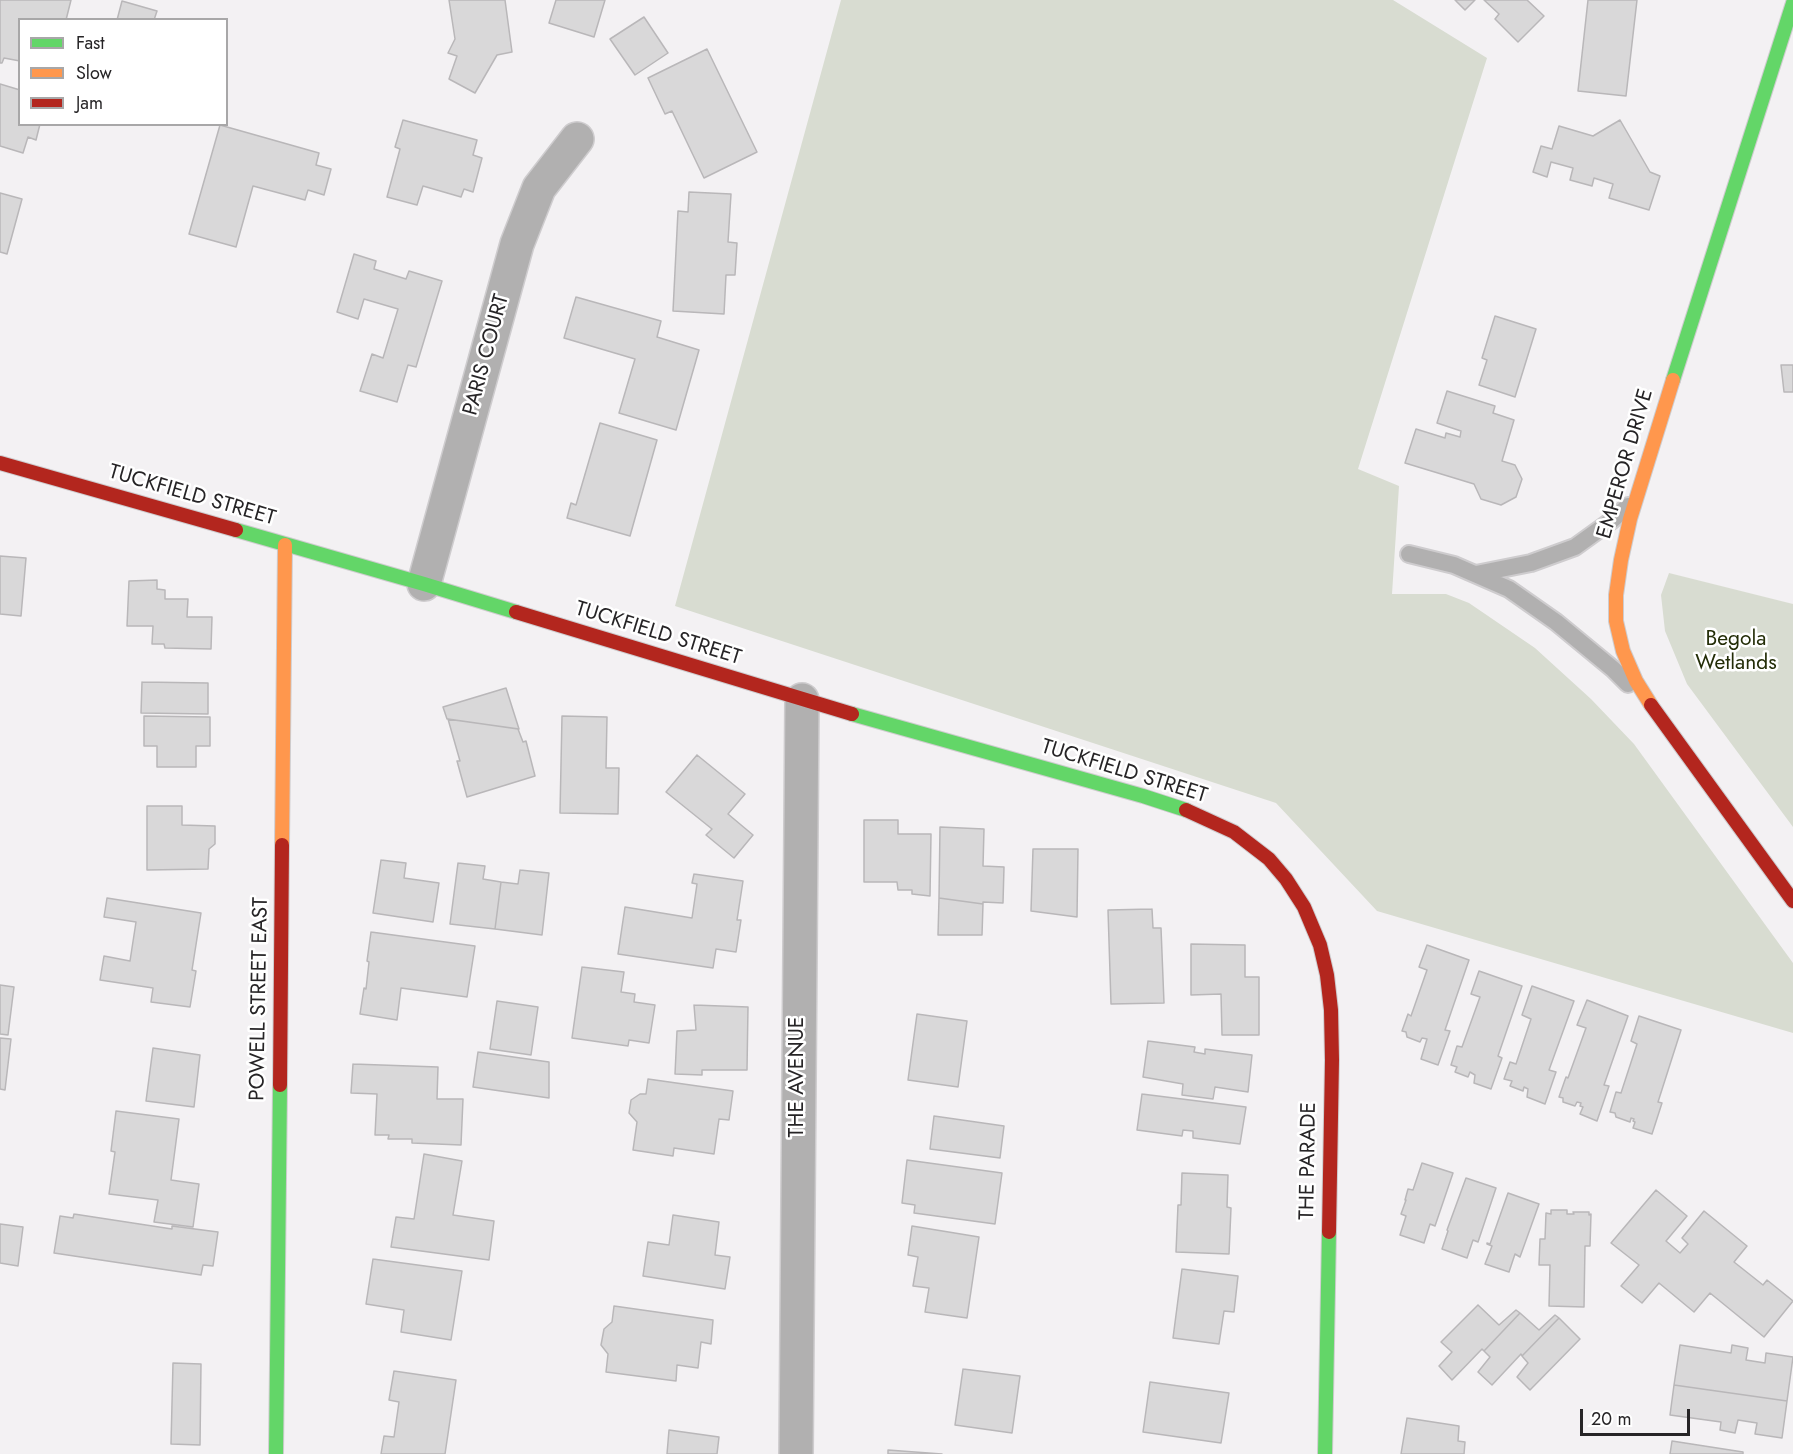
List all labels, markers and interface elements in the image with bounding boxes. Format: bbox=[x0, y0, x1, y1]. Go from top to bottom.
legend bbox=[18, 18, 228, 126]
text: Fast bbox=[76, 30, 105, 56]
text: Slow bbox=[76, 60, 112, 86]
text: Jam bbox=[76, 90, 103, 116]
street label: PARIS COURT bbox=[459, 292, 515, 418]
street label: EMPEROR DRIVE bbox=[1593, 386, 1659, 542]
street label: TUCKFIELD STREET bbox=[106, 460, 278, 532]
street label: TUCKFIELD STREET bbox=[572, 597, 744, 671]
park label: Begola Wetlands bbox=[1695, 627, 1777, 677]
street label: TUCKFIELD STREET bbox=[1038, 735, 1210, 809]
street label: POWELL STREET EAST bbox=[246, 897, 274, 1101]
street label: THE AVENUE bbox=[785, 1017, 811, 1137]
street label: THE PARADE bbox=[1295, 1102, 1323, 1220]
scale bar bbox=[1583, 1397, 1692, 1435]
text: 20 m bbox=[1591, 1406, 1631, 1432]

